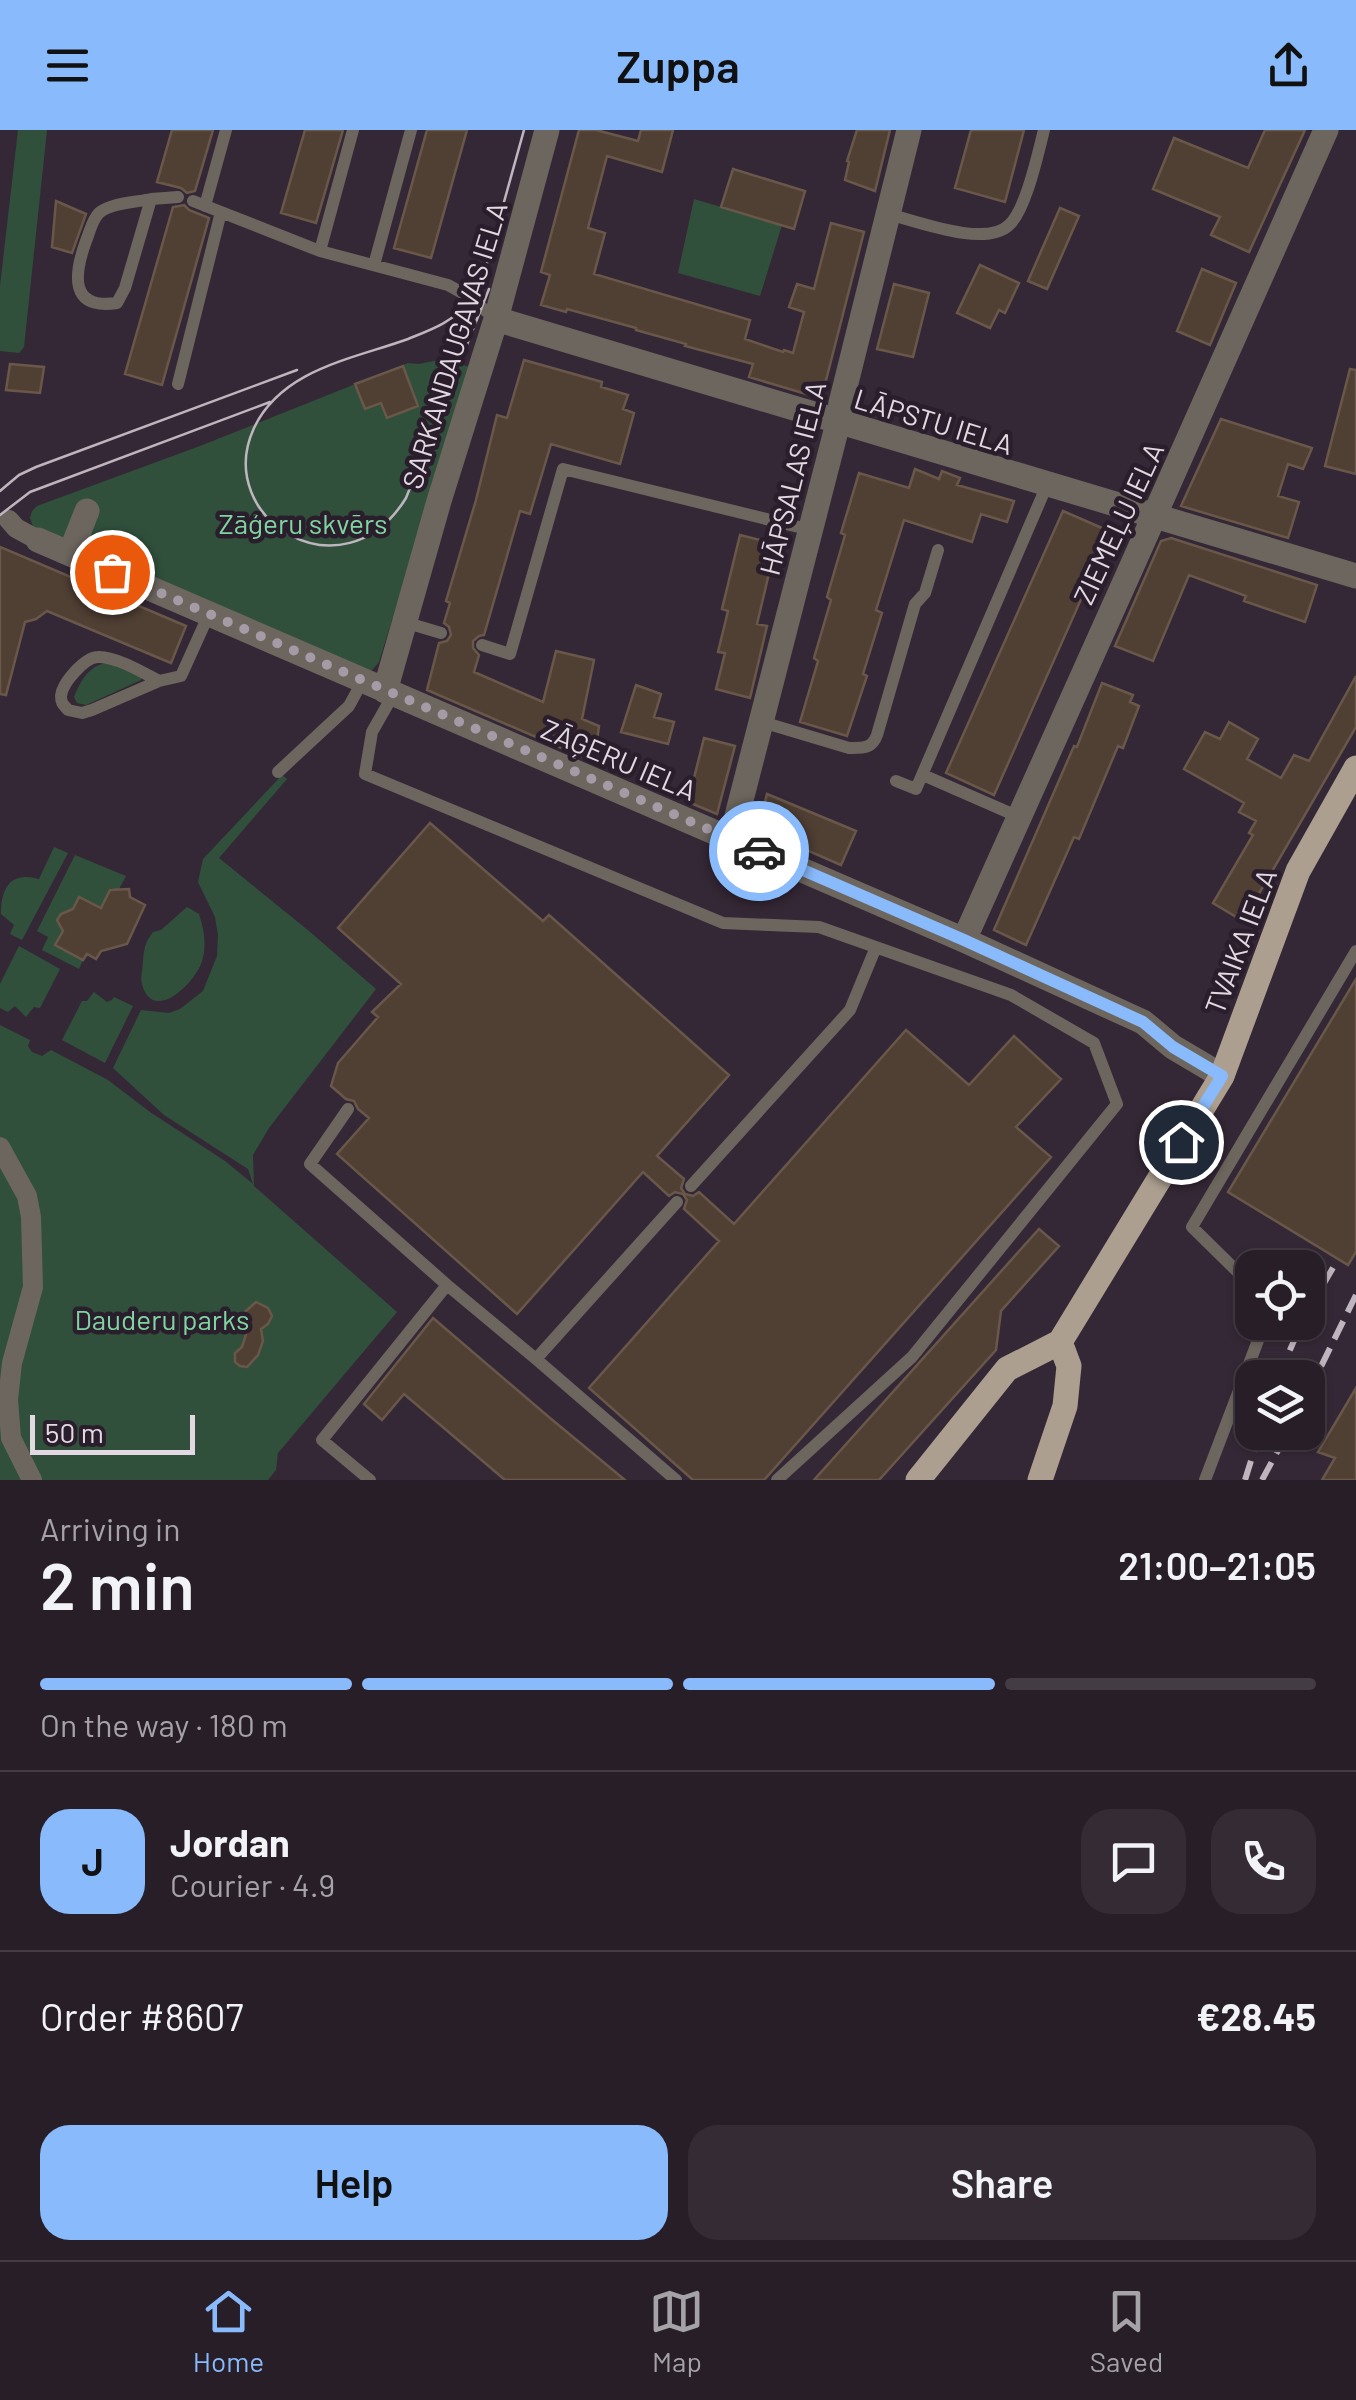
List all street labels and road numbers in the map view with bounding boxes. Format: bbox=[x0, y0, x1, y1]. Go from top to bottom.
street label: SARKANDAUGAVAS IELA bbox=[394, 198, 514, 492]
street label: HĀPSALAS IELA bbox=[751, 377, 833, 579]
street label: LĀPSTU IELA bbox=[850, 381, 1018, 461]
street label: ZIEMEĻU IELA bbox=[1066, 437, 1170, 609]
street label: ZĀĢERU IELA bbox=[536, 711, 702, 807]
street label: TVAIKA IELA bbox=[1197, 864, 1283, 1018]

